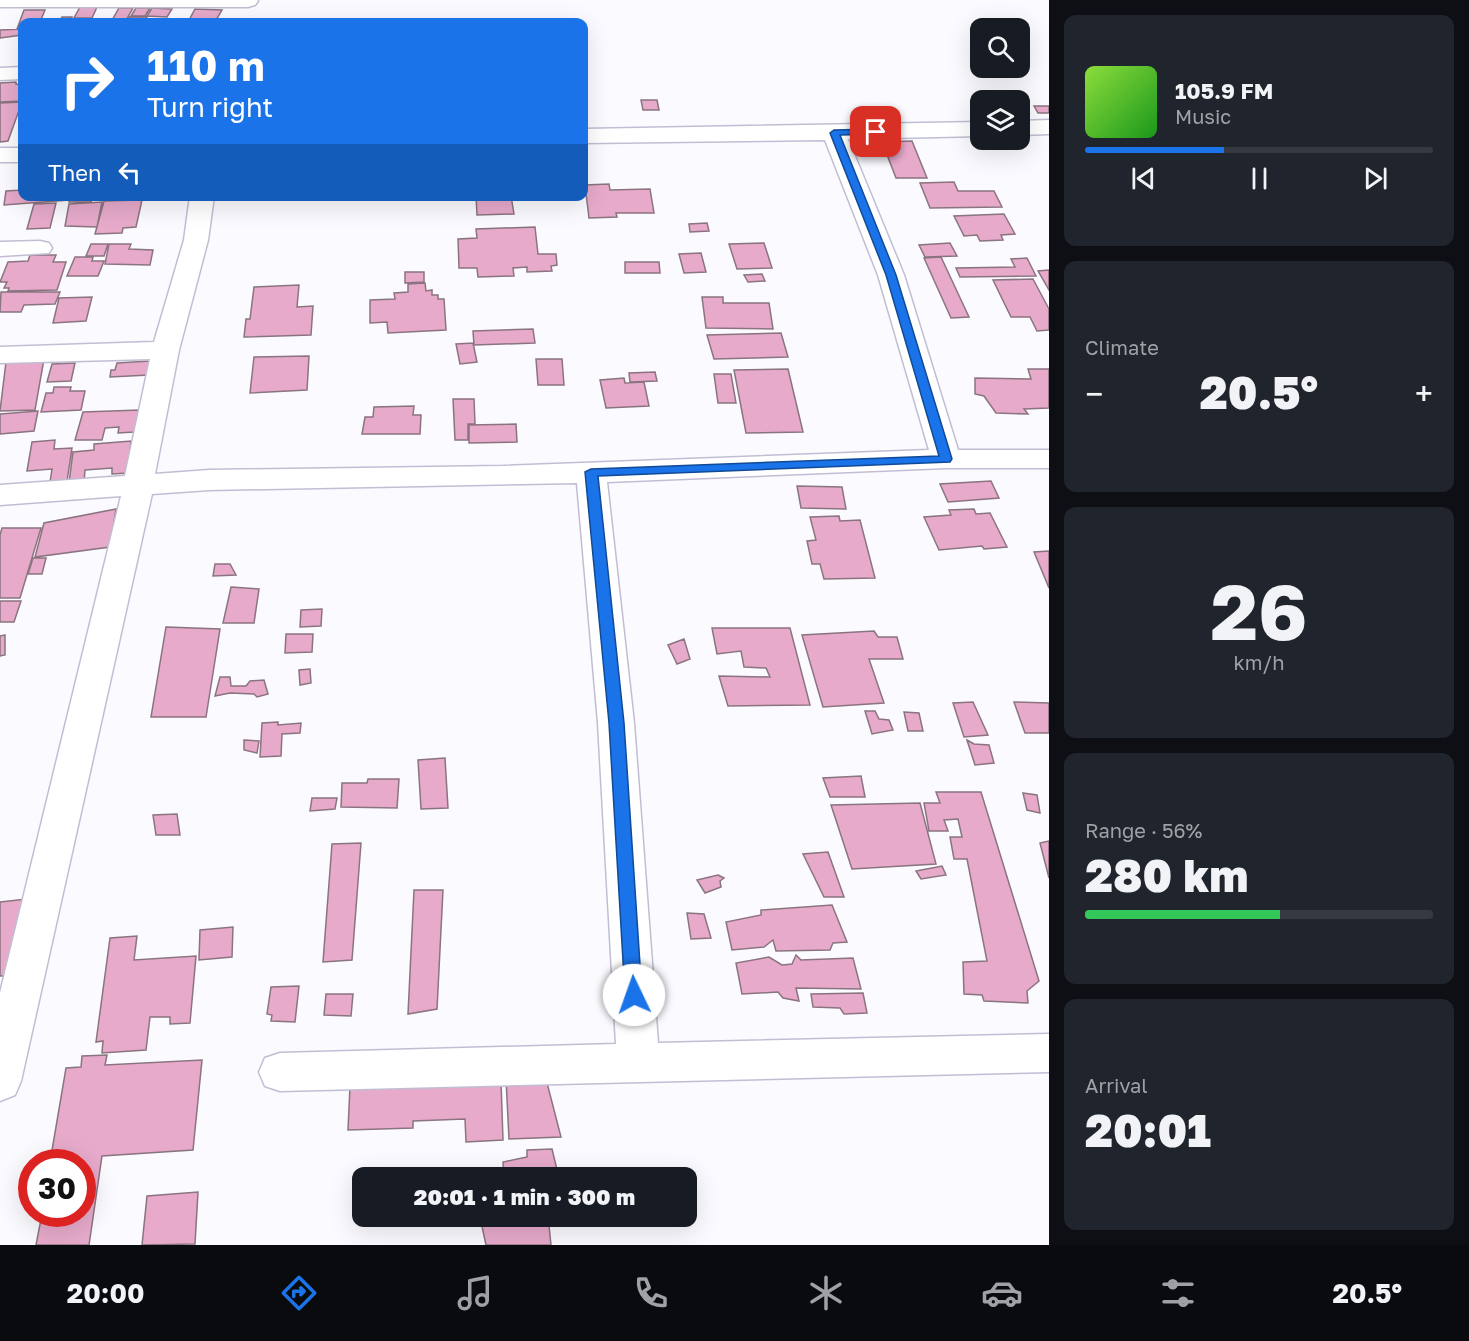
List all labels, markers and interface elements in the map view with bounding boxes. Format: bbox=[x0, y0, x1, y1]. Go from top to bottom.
map controls bbox=[970, 18, 1030, 150]
button: search bbox=[970, 18, 1030, 78]
text: 110 m bbox=[147, 40, 265, 90]
icon: right bbox=[48, 42, 126, 120]
text: 105.9 FM bbox=[1175, 77, 1273, 104]
button: layers bbox=[970, 90, 1030, 150]
text: Turn right bbox=[147, 91, 273, 123]
text: Music bbox=[1175, 104, 1231, 128]
pin bbox=[850, 106, 901, 157]
icon: arrive bbox=[859, 115, 892, 148]
icon: left bbox=[113, 156, 146, 189]
text: Then bbox=[48, 159, 101, 186]
icon: previous bbox=[1127, 162, 1160, 195]
icon: pause bbox=[1243, 162, 1276, 195]
icon: next bbox=[1359, 162, 1392, 195]
text: Climate bbox=[1085, 335, 1159, 359]
text: 20.5° bbox=[1200, 365, 1318, 419]
text: − bbox=[1085, 374, 1103, 413]
text: + bbox=[1415, 374, 1433, 413]
text: 26 bbox=[1210, 564, 1308, 657]
text: km/h bbox=[1234, 650, 1284, 674]
text: Range · 56% bbox=[1085, 818, 1202, 842]
text: 280 km bbox=[1085, 848, 1249, 902]
position arrow bbox=[602, 963, 666, 1027]
text: Arrival bbox=[1085, 1073, 1148, 1097]
text: 20:01 bbox=[1085, 1103, 1211, 1157]
speed limit sign: 30 bbox=[18, 1149, 96, 1227]
text: 20:01 · 1 min · 300 m bbox=[414, 1183, 635, 1210]
icon: directions bbox=[278, 1272, 320, 1314]
icon: music bbox=[454, 1272, 496, 1314]
icon: phone bbox=[630, 1272, 672, 1314]
icon: climate bbox=[805, 1272, 847, 1314]
icon: car bbox=[981, 1272, 1023, 1314]
icon: filters bbox=[1157, 1272, 1199, 1314]
text: 20:00 bbox=[67, 1277, 145, 1309]
text: 20.5° bbox=[1332, 1277, 1402, 1309]

